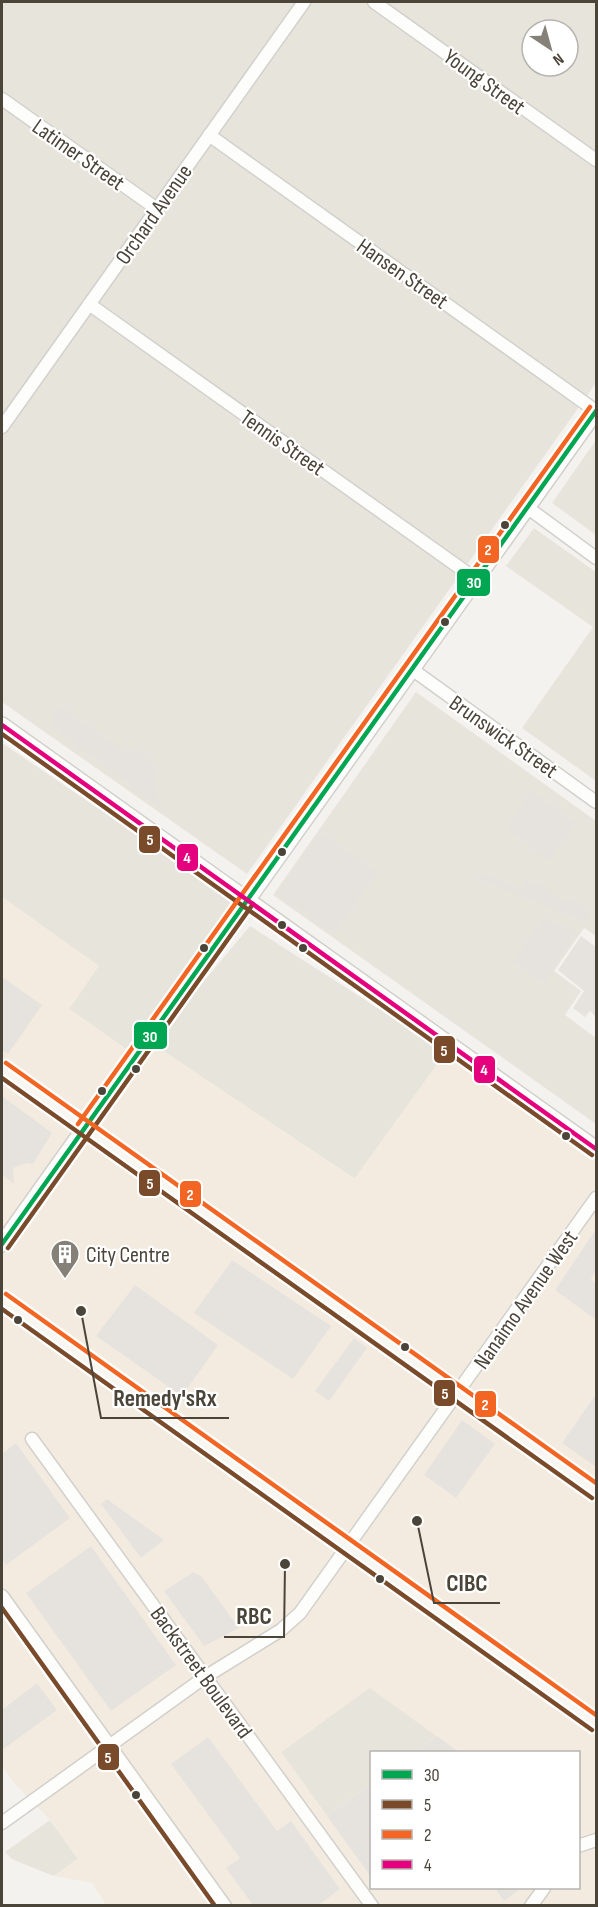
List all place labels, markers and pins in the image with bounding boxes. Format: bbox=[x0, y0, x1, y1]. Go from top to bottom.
unlabelled marker bbox=[499, 519, 511, 531]
unlabelled marker bbox=[439, 616, 451, 628]
unlabelled marker bbox=[276, 846, 288, 858]
unlabelled marker bbox=[276, 919, 288, 931]
unlabelled marker bbox=[198, 942, 210, 954]
unlabelled marker bbox=[297, 942, 309, 954]
unlabelled marker bbox=[130, 1063, 142, 1075]
unlabelled marker bbox=[96, 1085, 108, 1097]
unlabelled marker bbox=[560, 1130, 572, 1142]
building icon: City Centre bbox=[49, 1238, 81, 1280]
place label: City Centre bbox=[86, 1242, 170, 1269]
unlabelled marker bbox=[12, 1314, 24, 1326]
unlabelled marker bbox=[399, 1341, 411, 1353]
callout: Remedy'sRx bbox=[101, 1376, 229, 1418]
callout: CIBC bbox=[434, 1561, 500, 1603]
unlabelled marker bbox=[374, 1573, 386, 1585]
callout: RBC bbox=[224, 1595, 284, 1637]
unlabelled marker bbox=[130, 1789, 142, 1801]

